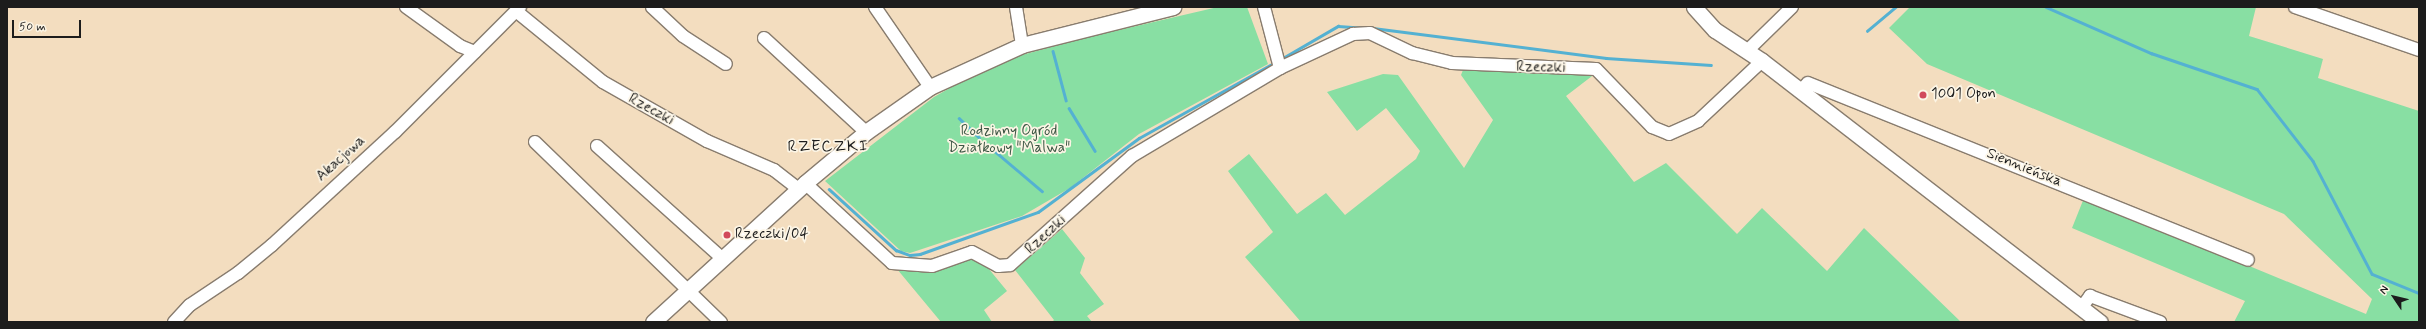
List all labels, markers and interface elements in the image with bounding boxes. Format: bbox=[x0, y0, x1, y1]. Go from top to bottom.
scale bar bbox=[14, 12, 83, 38]
text: 50 m bbox=[19, 19, 46, 35]
street label: Rzeczki bbox=[1516, 59, 1566, 77]
place label: 1001 Opon bbox=[1931, 86, 1996, 104]
street label: Rzeczki bbox=[625, 90, 677, 130]
marker: 1001 Opon bbox=[1918, 90, 1928, 100]
park label: Rodzinny Ogród Działkowy "Malwa" bbox=[948, 122, 1070, 157]
street label: Akacjowa bbox=[313, 132, 369, 186]
district label: RZECZKI bbox=[789, 137, 867, 157]
street label: Siennieńska bbox=[1984, 145, 2064, 191]
street label: Rzeczki bbox=[1022, 212, 1070, 258]
place label: Rzeczki/04 bbox=[735, 226, 809, 244]
marker: Rzeczki/04 bbox=[722, 230, 732, 240]
north arrow bbox=[2374, 277, 2414, 317]
text: N bbox=[2376, 283, 2392, 297]

